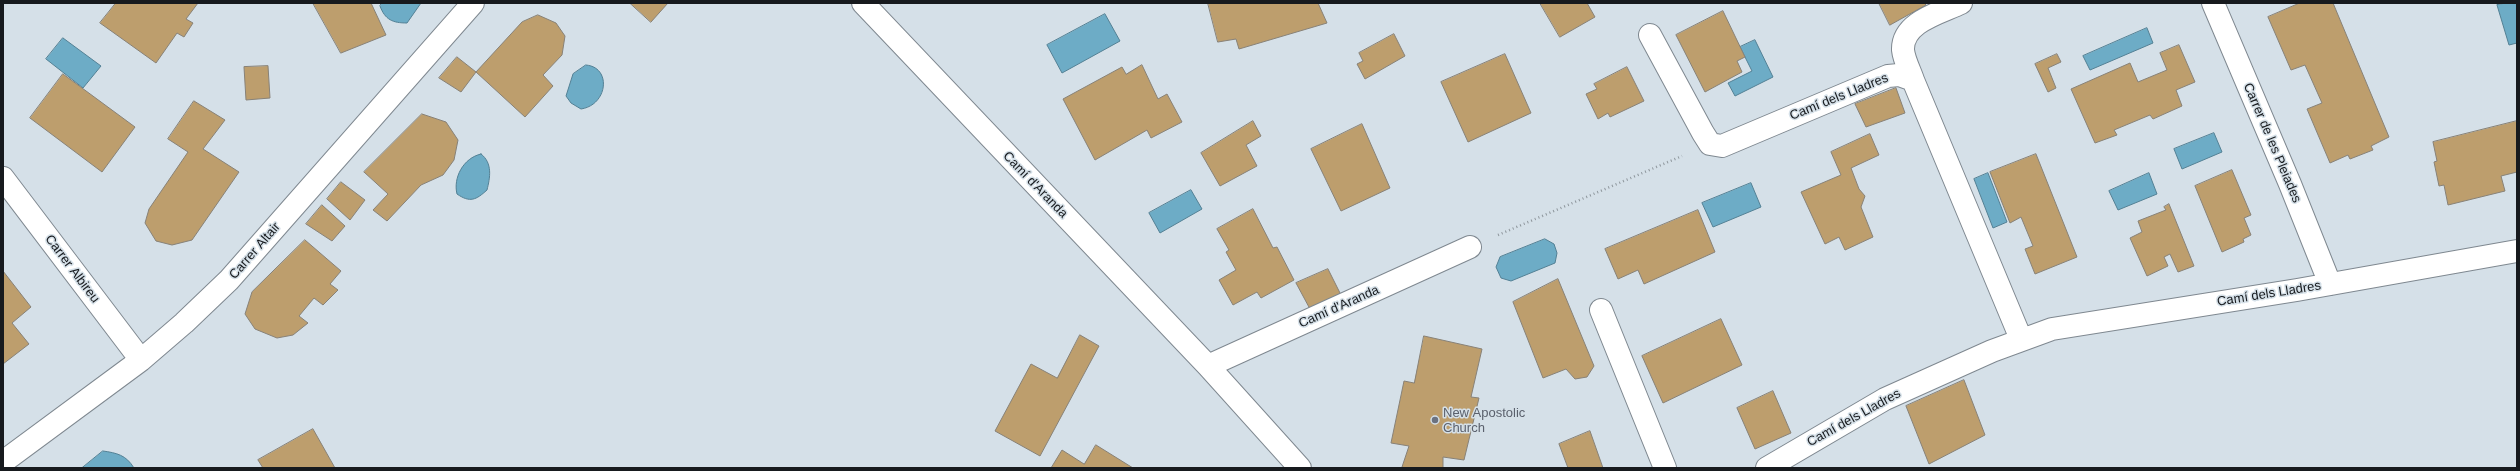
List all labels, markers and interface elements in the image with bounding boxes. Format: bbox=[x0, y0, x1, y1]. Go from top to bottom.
street label: Camí dels Lladres bbox=[1788, 70, 1890, 124]
street label: Carrer de les Pleiades bbox=[2240, 81, 2304, 205]
street label: Camí d'Aranda bbox=[999, 149, 1071, 221]
street label: Carrer Altair bbox=[226, 219, 284, 283]
street label: Carrer Albireu bbox=[41, 232, 103, 306]
street label: Camí dels Lladres bbox=[2216, 278, 2322, 310]
street label: Camí d'Aranda bbox=[1296, 282, 1382, 332]
street label: Camí dels Lladres bbox=[1804, 386, 1904, 450]
place label: New Apostolic Church bbox=[1443, 405, 1525, 436]
marker: New Apostolic Church bbox=[1430, 415, 1440, 425]

